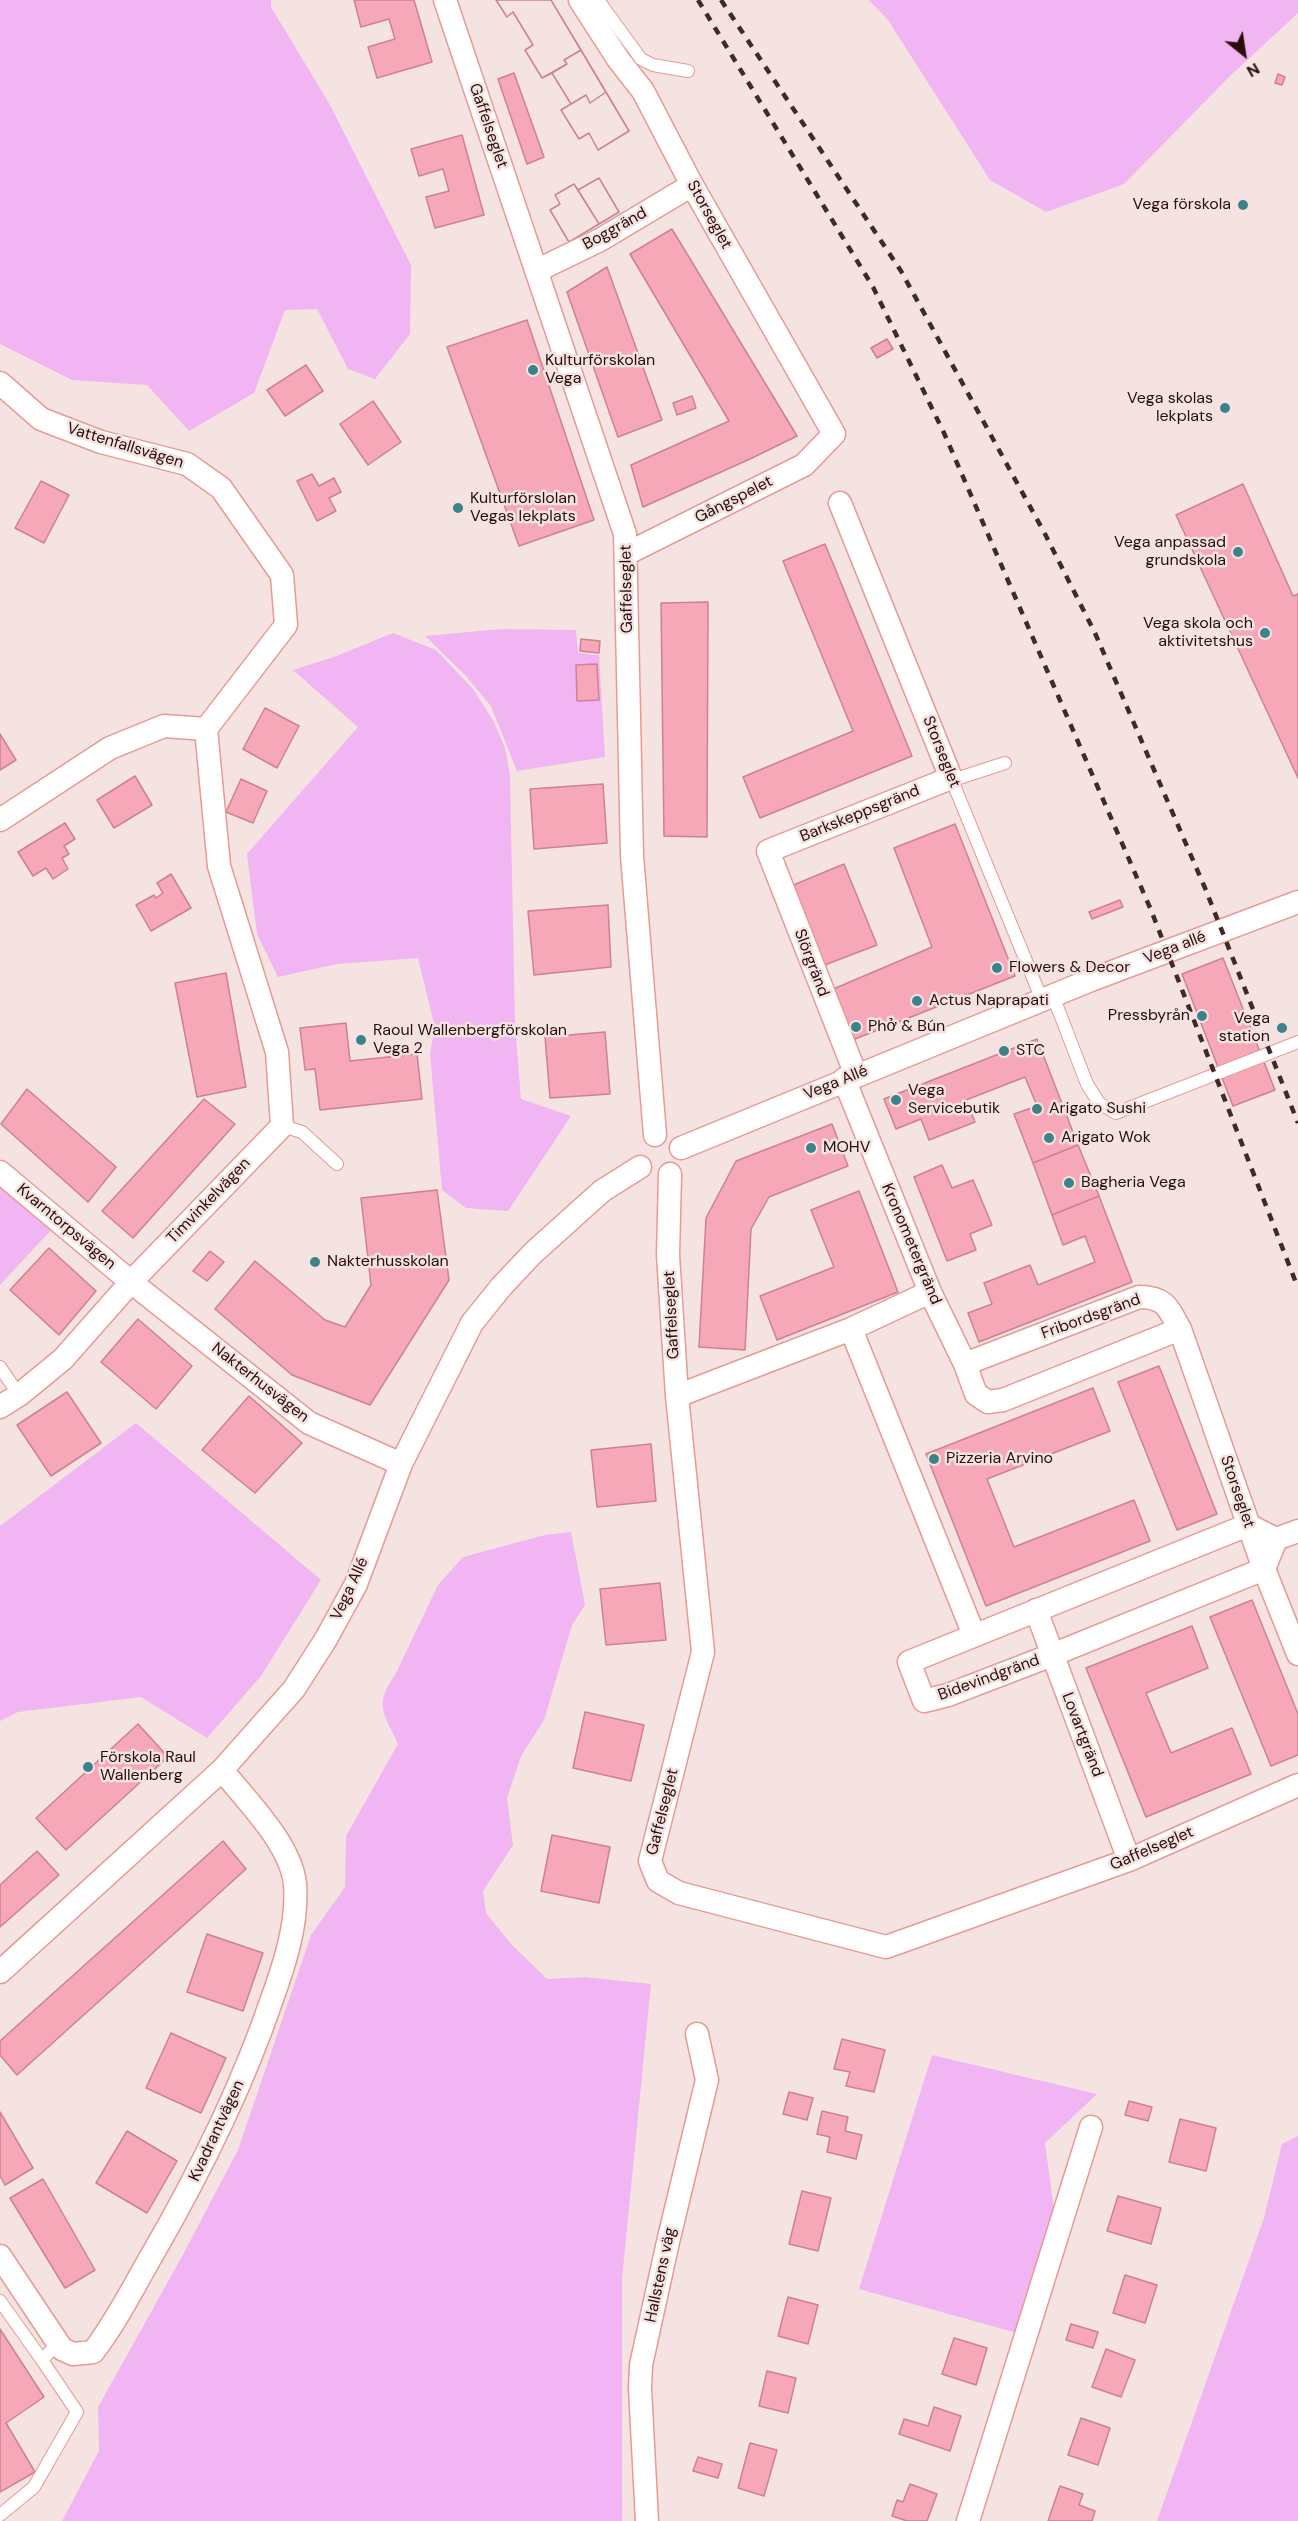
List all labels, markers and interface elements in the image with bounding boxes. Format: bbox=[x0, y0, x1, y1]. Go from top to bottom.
north arrow bbox=[1214, 24, 1274, 84]
text: N bbox=[1243, 58, 1264, 82]
street label: Gaffelseglet bbox=[464, 81, 512, 171]
street label: Storseglet bbox=[682, 177, 736, 253]
place label: Vega förskola bbox=[1133, 195, 1231, 215]
marker: Vega förskola bbox=[1236, 198, 1250, 212]
street label: Boggränd bbox=[580, 204, 650, 254]
place label: Kulturförskolan Vega bbox=[545, 351, 655, 389]
marker: Kulturförskolan Vega bbox=[526, 363, 540, 377]
place label: Vega skolas lekplats bbox=[1127, 389, 1213, 427]
marker: Vega skolas lekplats bbox=[1218, 401, 1232, 415]
street label: Vattenfallsvägen bbox=[64, 419, 186, 473]
street label: Gångspelet bbox=[692, 472, 776, 528]
place label: Kulturförslolan Vegas lekplats bbox=[470, 489, 576, 527]
marker: Kulturförslolan Vegas lekplats bbox=[451, 501, 465, 515]
place label: Vega anpassad grundskola bbox=[1114, 533, 1226, 571]
street label: Gaffelseglet bbox=[617, 544, 637, 634]
marker: Vega anpassad grundskola bbox=[1231, 545, 1245, 559]
place label: Vega skola och aktivitetshus bbox=[1143, 614, 1253, 652]
marker: Vega skola och aktivitetshus bbox=[1258, 626, 1272, 640]
street label: Storseglet bbox=[918, 713, 964, 791]
street label: Barkskeppsgränd bbox=[797, 781, 923, 847]
street label: Slörgränd bbox=[789, 926, 833, 1000]
street label: Vega allé bbox=[1141, 927, 1209, 969]
place label: Flowers & Decor bbox=[1009, 958, 1130, 978]
marker: Flowers & Decor bbox=[990, 961, 1004, 975]
place label: Actus Naprapati bbox=[929, 991, 1049, 1011]
marker: Actus Naprapati bbox=[910, 994, 924, 1008]
place label: Pressbyrån bbox=[1108, 1006, 1190, 1026]
marker: Pressbyrån bbox=[1195, 1009, 1209, 1023]
place label: Vega station bbox=[1219, 1009, 1270, 1047]
place label: Phở & Bún bbox=[868, 1017, 945, 1037]
marker: Phở & Bún bbox=[849, 1020, 863, 1034]
place label: Raoul Wallenbergförskolan Vega 2 bbox=[373, 1021, 567, 1059]
marker: Vega station bbox=[1275, 1021, 1289, 1035]
marker: Raoul Wallenbergförskolan Vega 2 bbox=[354, 1033, 368, 1047]
place label: STC bbox=[1016, 1041, 1045, 1061]
marker: STC bbox=[997, 1044, 1011, 1058]
street label: Vega Allé bbox=[801, 1061, 871, 1105]
place label: Vega Servicebutik bbox=[908, 1081, 1000, 1119]
marker: Vega Servicebutik bbox=[889, 1093, 903, 1107]
place label: Arigato Sushi bbox=[1049, 1099, 1146, 1119]
marker: Arigato Sushi bbox=[1030, 1102, 1044, 1116]
place label: Arigato Wok bbox=[1061, 1128, 1151, 1148]
marker: Arigato Wok bbox=[1042, 1131, 1056, 1145]
place label: MOHV bbox=[823, 1138, 870, 1158]
marker: MOHV bbox=[804, 1141, 818, 1155]
street label: Timvinkelvägen bbox=[163, 1154, 255, 1248]
place label: Bagheria Vega bbox=[1081, 1173, 1186, 1193]
marker: Bagheria Vega bbox=[1062, 1176, 1076, 1190]
street label: Kvarntorpsvägen bbox=[13, 1180, 119, 1274]
street label: Kronometergränd bbox=[877, 1180, 945, 1308]
place label: Nakterhusskolan bbox=[327, 1252, 449, 1272]
marker: Nakterhusskolan bbox=[308, 1255, 322, 1269]
street label: Gaffelseglet bbox=[660, 1270, 684, 1360]
street label: Fribordsgränd bbox=[1039, 1290, 1143, 1344]
street label: Nakterhusvägen bbox=[207, 1339, 313, 1427]
place label: Pizzeria Arvino bbox=[946, 1449, 1053, 1469]
marker: Pizzeria Arvino bbox=[927, 1452, 941, 1466]
street label: Storseglet bbox=[1216, 1453, 1258, 1531]
street label: Vega Allé bbox=[327, 1554, 373, 1624]
street label: Bidevindgränd bbox=[936, 1651, 1042, 1705]
street label: Lovartgränd bbox=[1057, 1690, 1107, 1780]
place label: Förskola Raul Wallenberg bbox=[100, 1748, 196, 1786]
marker: Förskola Raul Wallenberg bbox=[81, 1760, 95, 1774]
street label: Gaffelseglet bbox=[643, 1767, 683, 1857]
street label: Gaffelseglet bbox=[1107, 1823, 1197, 1875]
street label: Kvadrantvägen bbox=[185, 2077, 249, 2185]
street label: Hallstens väg bbox=[642, 2226, 680, 2324]

